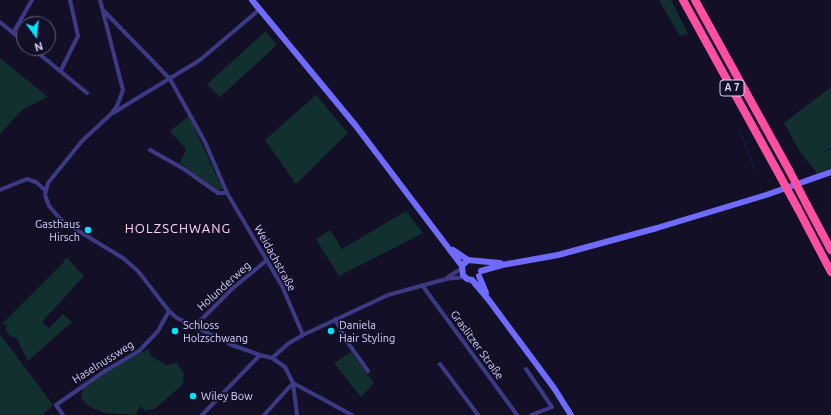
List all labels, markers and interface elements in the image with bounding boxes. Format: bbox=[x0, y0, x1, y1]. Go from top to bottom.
north arrow bbox=[16, 16, 56, 56]
text: N bbox=[33, 40, 44, 53]
road number: A 7 bbox=[720, 80, 744, 96]
place label: Gasthaus Hirsch bbox=[35, 217, 80, 243]
district label: HOLZSCHWANG bbox=[125, 221, 231, 237]
street label: Weidachstraße bbox=[251, 223, 299, 293]
marker: Gasthaus Hirsch bbox=[83, 225, 93, 235]
street label: Holunderweg bbox=[195, 259, 253, 313]
street label: Graslitzer Straße bbox=[448, 308, 506, 382]
place label: Schloss Holzschwang bbox=[183, 318, 248, 344]
place label: Daniela Hair Styling bbox=[339, 318, 395, 344]
marker: Schloss Holzschwang bbox=[170, 326, 180, 336]
marker: Daniela Hair Styling bbox=[326, 326, 336, 336]
street label: Haselnussweg bbox=[70, 338, 136, 386]
place label: Wiley Bow bbox=[201, 389, 253, 403]
marker: Wiley Bow bbox=[188, 391, 198, 401]

